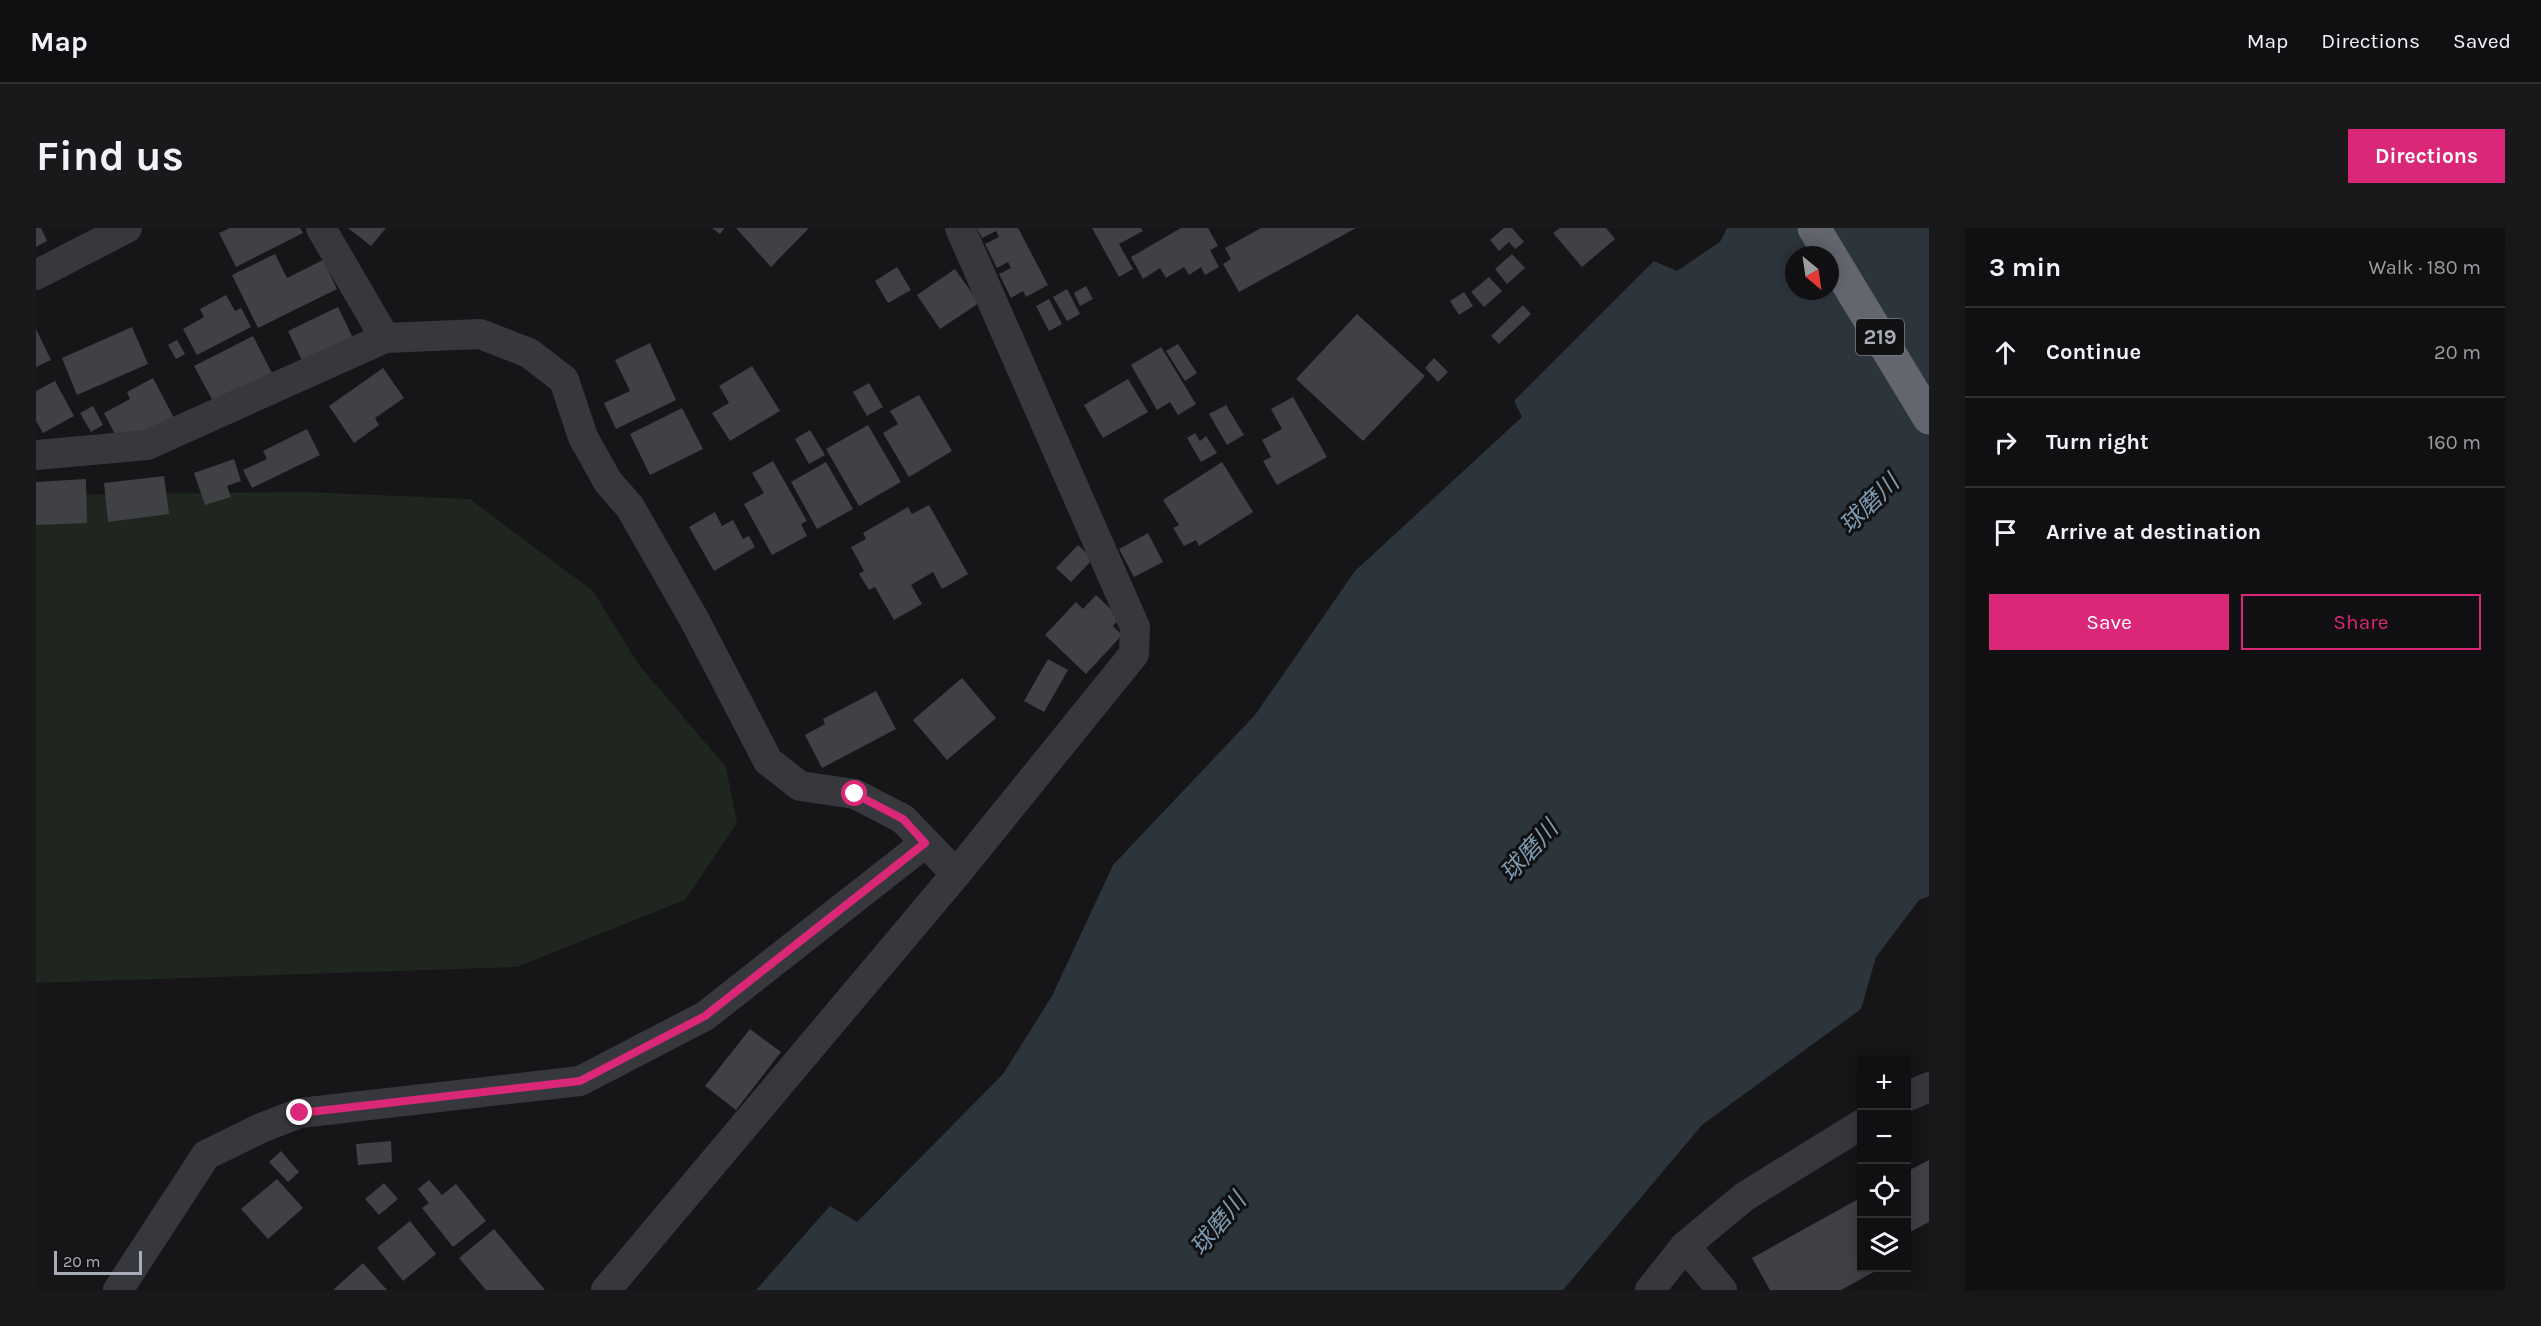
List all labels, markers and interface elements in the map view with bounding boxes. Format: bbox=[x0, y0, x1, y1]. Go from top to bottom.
text: Map bbox=[30, 25, 88, 58]
text: Map bbox=[2247, 29, 2288, 53]
text: Directions bbox=[2321, 29, 2420, 53]
text: Saved bbox=[2453, 29, 2511, 53]
button: Directions bbox=[2348, 129, 2505, 183]
text: Find us bbox=[36, 131, 184, 181]
north arrow bbox=[1785, 246, 1839, 300]
text: 3 min bbox=[1989, 252, 2061, 283]
text: Walk · 180 m bbox=[2369, 256, 2481, 279]
road number: 219 bbox=[1856, 319, 1904, 355]
icon: ahead bbox=[1989, 336, 2022, 369]
text: Continue bbox=[2046, 339, 2141, 365]
text: 20 m bbox=[2434, 341, 2481, 364]
icon: right bbox=[1989, 426, 2022, 459]
text: Turn right bbox=[2046, 429, 2149, 455]
text: 160 m bbox=[2428, 431, 2481, 454]
water label: 球磨川 bbox=[1834, 467, 1906, 539]
icon: arrive bbox=[1989, 516, 2022, 549]
text: Arrive at destination bbox=[2046, 519, 2261, 545]
button: Save bbox=[1989, 594, 2229, 650]
button: Share bbox=[2241, 594, 2481, 650]
route start bbox=[841, 780, 867, 806]
water label: 球磨川 bbox=[1495, 813, 1566, 887]
map controls bbox=[1857, 1056, 1911, 1272]
button: + bbox=[1857, 1056, 1911, 1110]
route end bbox=[286, 1099, 312, 1125]
button: − bbox=[1857, 1110, 1911, 1164]
button: locate bbox=[1857, 1164, 1911, 1218]
water label: 球磨川 bbox=[1184, 1185, 1253, 1261]
button: layers bbox=[1857, 1218, 1911, 1272]
scale bar bbox=[54, 1248, 142, 1276]
text: 20 m bbox=[63, 1252, 101, 1271]

